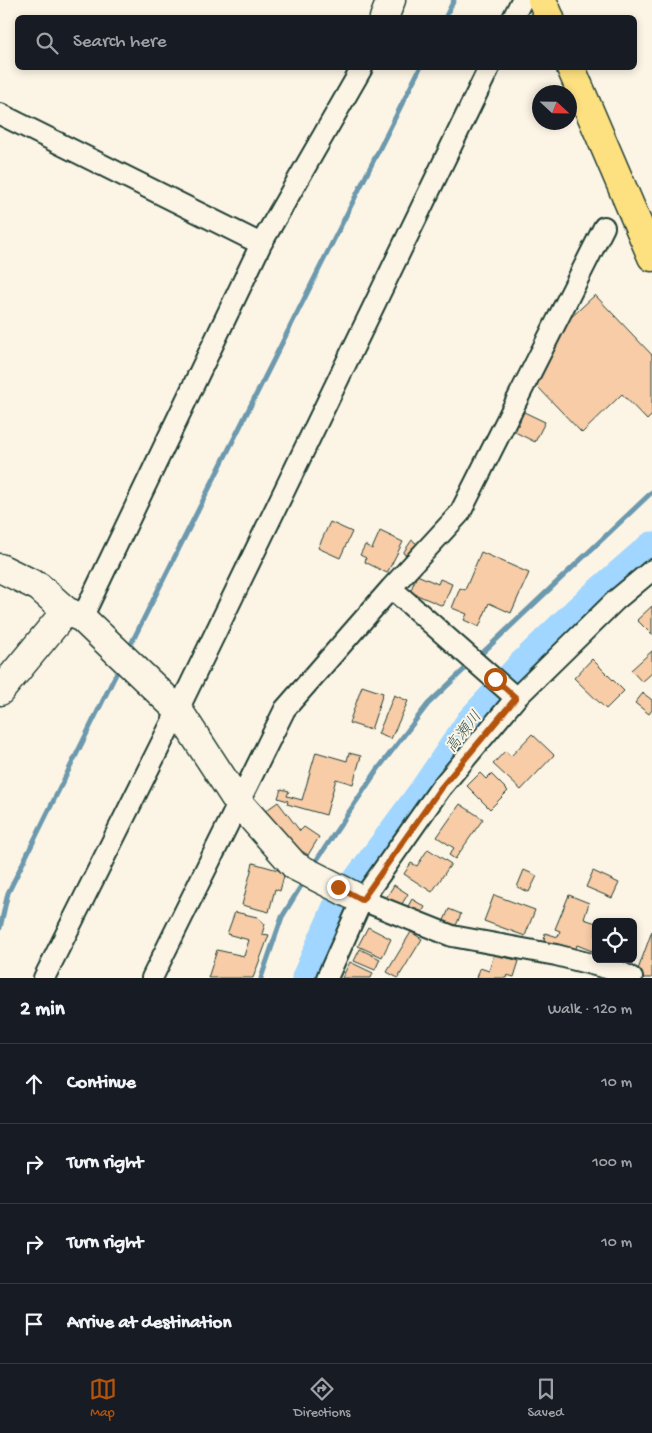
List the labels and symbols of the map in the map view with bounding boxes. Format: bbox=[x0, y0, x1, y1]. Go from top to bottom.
north arrow bbox=[532, 85, 577, 130]
route start bbox=[484, 668, 507, 691]
water label: 高瀬川 bbox=[442, 708, 487, 758]
route end bbox=[327, 876, 350, 899]

